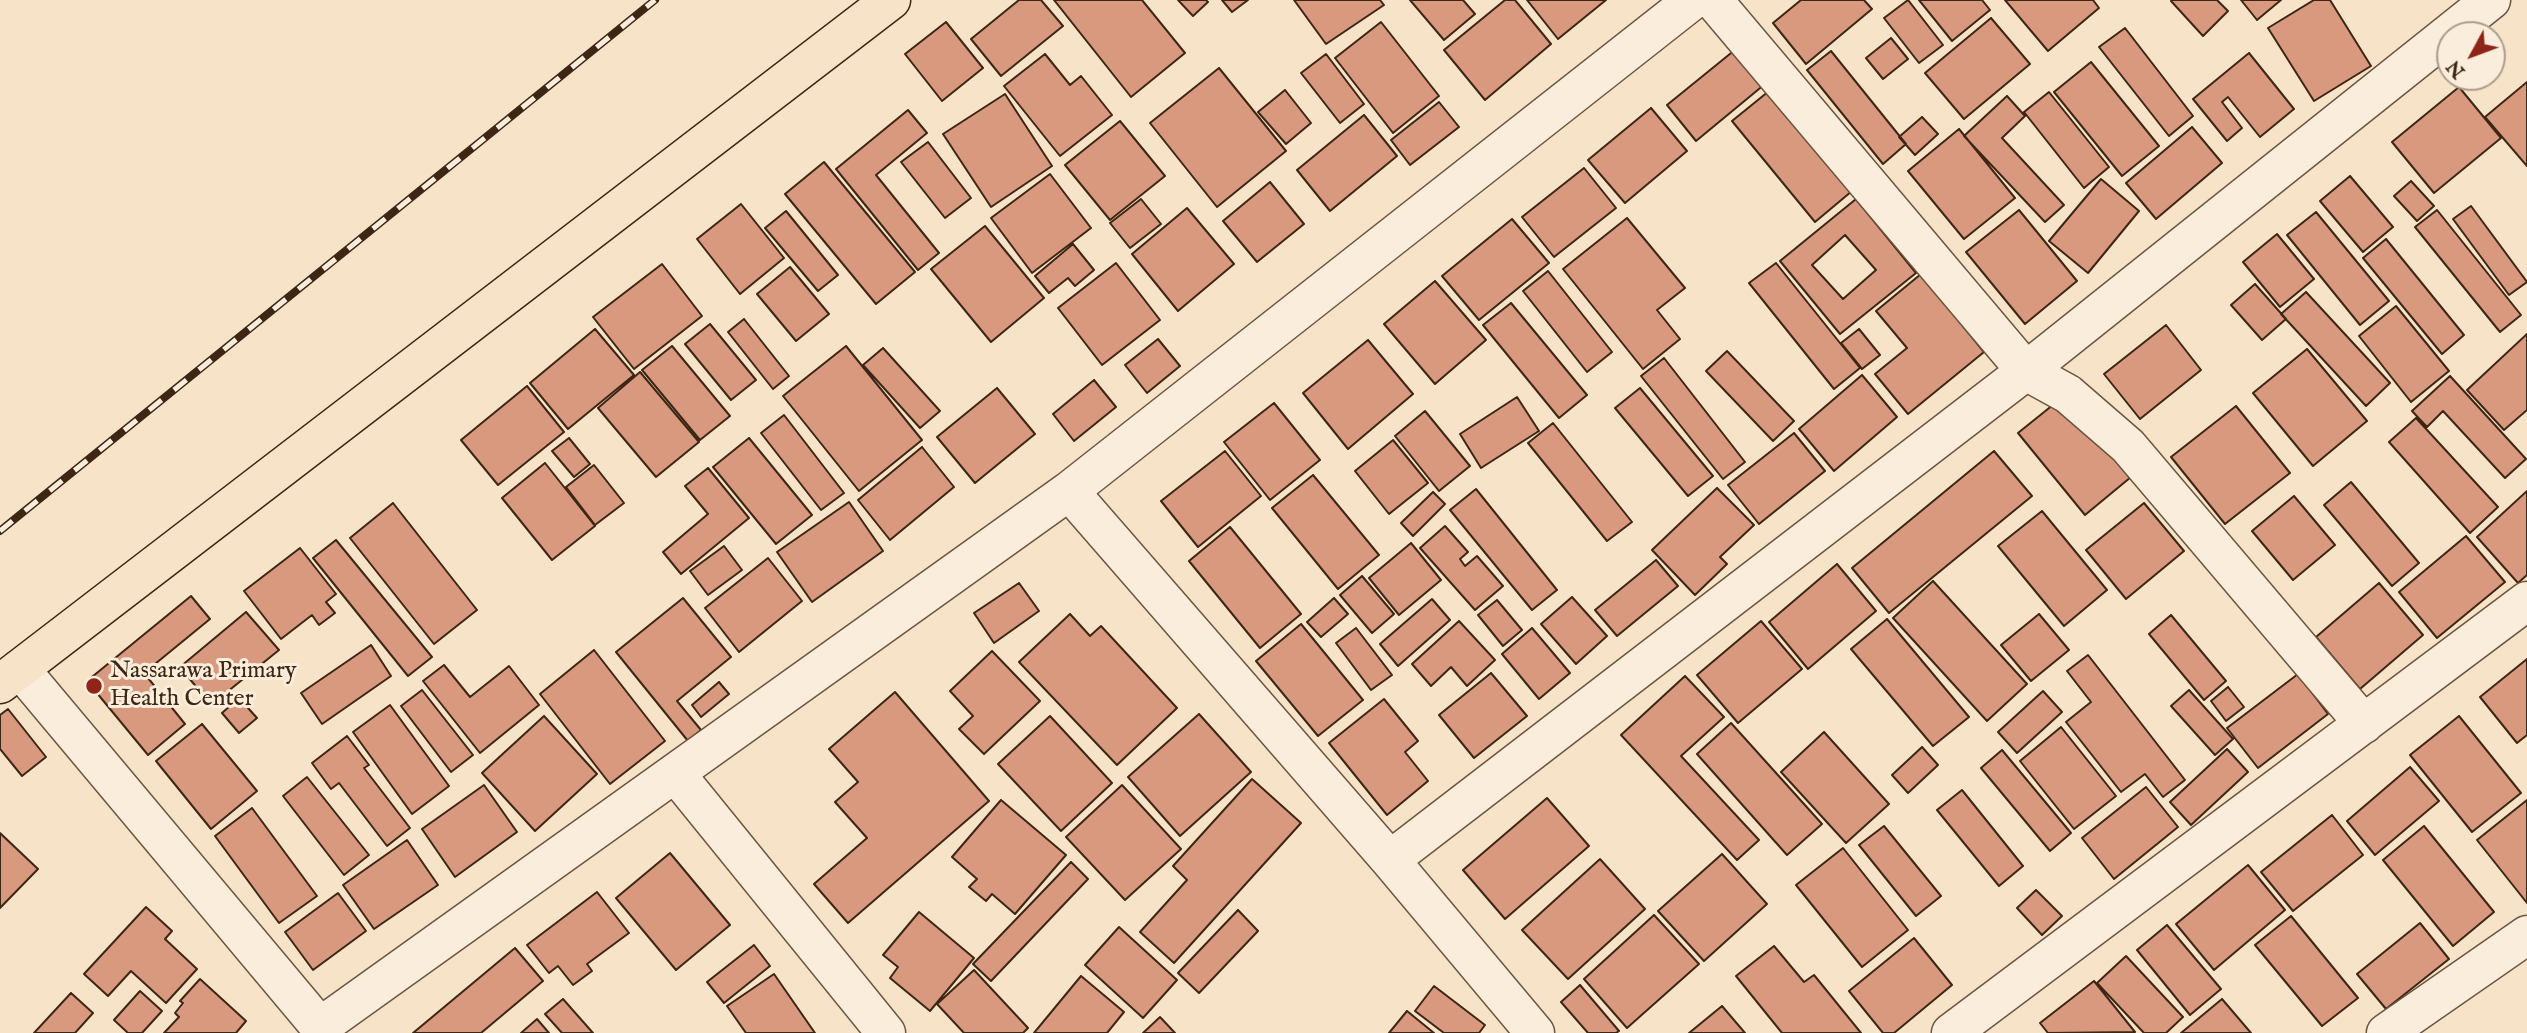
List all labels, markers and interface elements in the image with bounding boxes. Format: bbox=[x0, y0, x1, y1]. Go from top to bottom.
north arrow bbox=[2436, 21, 2506, 91]
text: N bbox=[2442, 54, 2471, 83]
place label: Nassarawa Primary Health Center bbox=[110, 658, 297, 714]
marker: Nassarawa Primary Health Center bbox=[84, 676, 104, 696]

